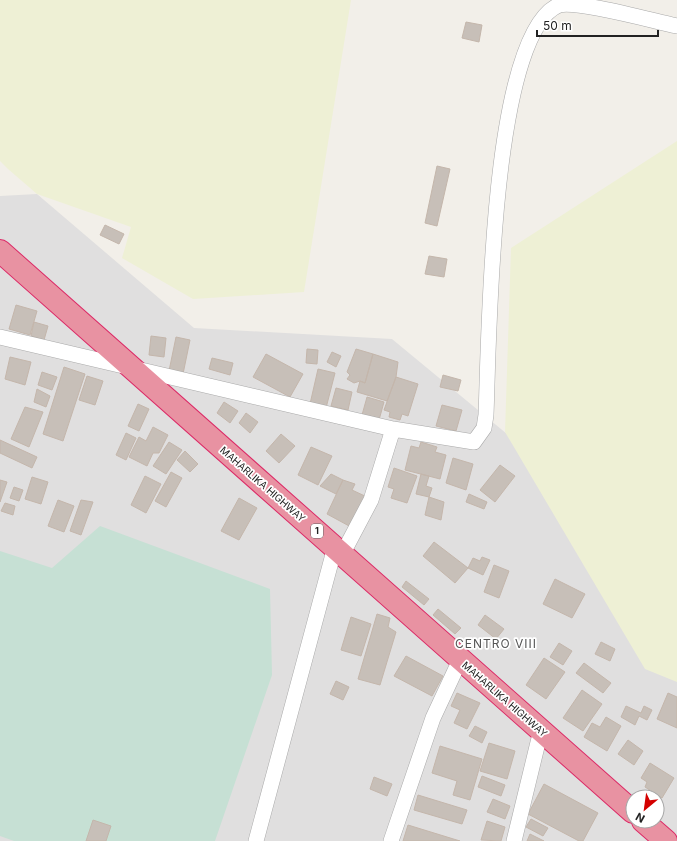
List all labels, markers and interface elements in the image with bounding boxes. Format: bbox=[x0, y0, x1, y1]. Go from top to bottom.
scale bar bbox=[537, 12, 658, 38]
text: 50 m bbox=[543, 18, 572, 33]
street label: MAHARLIKA HIGHWAY bbox=[218, 444, 308, 524]
road number: 1 bbox=[311, 524, 323, 538]
district label: CENTRO VIII bbox=[455, 636, 537, 651]
street label: MAHARLIKA HIGHWAY bbox=[460, 659, 550, 739]
north arrow bbox=[625, 789, 665, 829]
text: N bbox=[633, 810, 647, 826]

